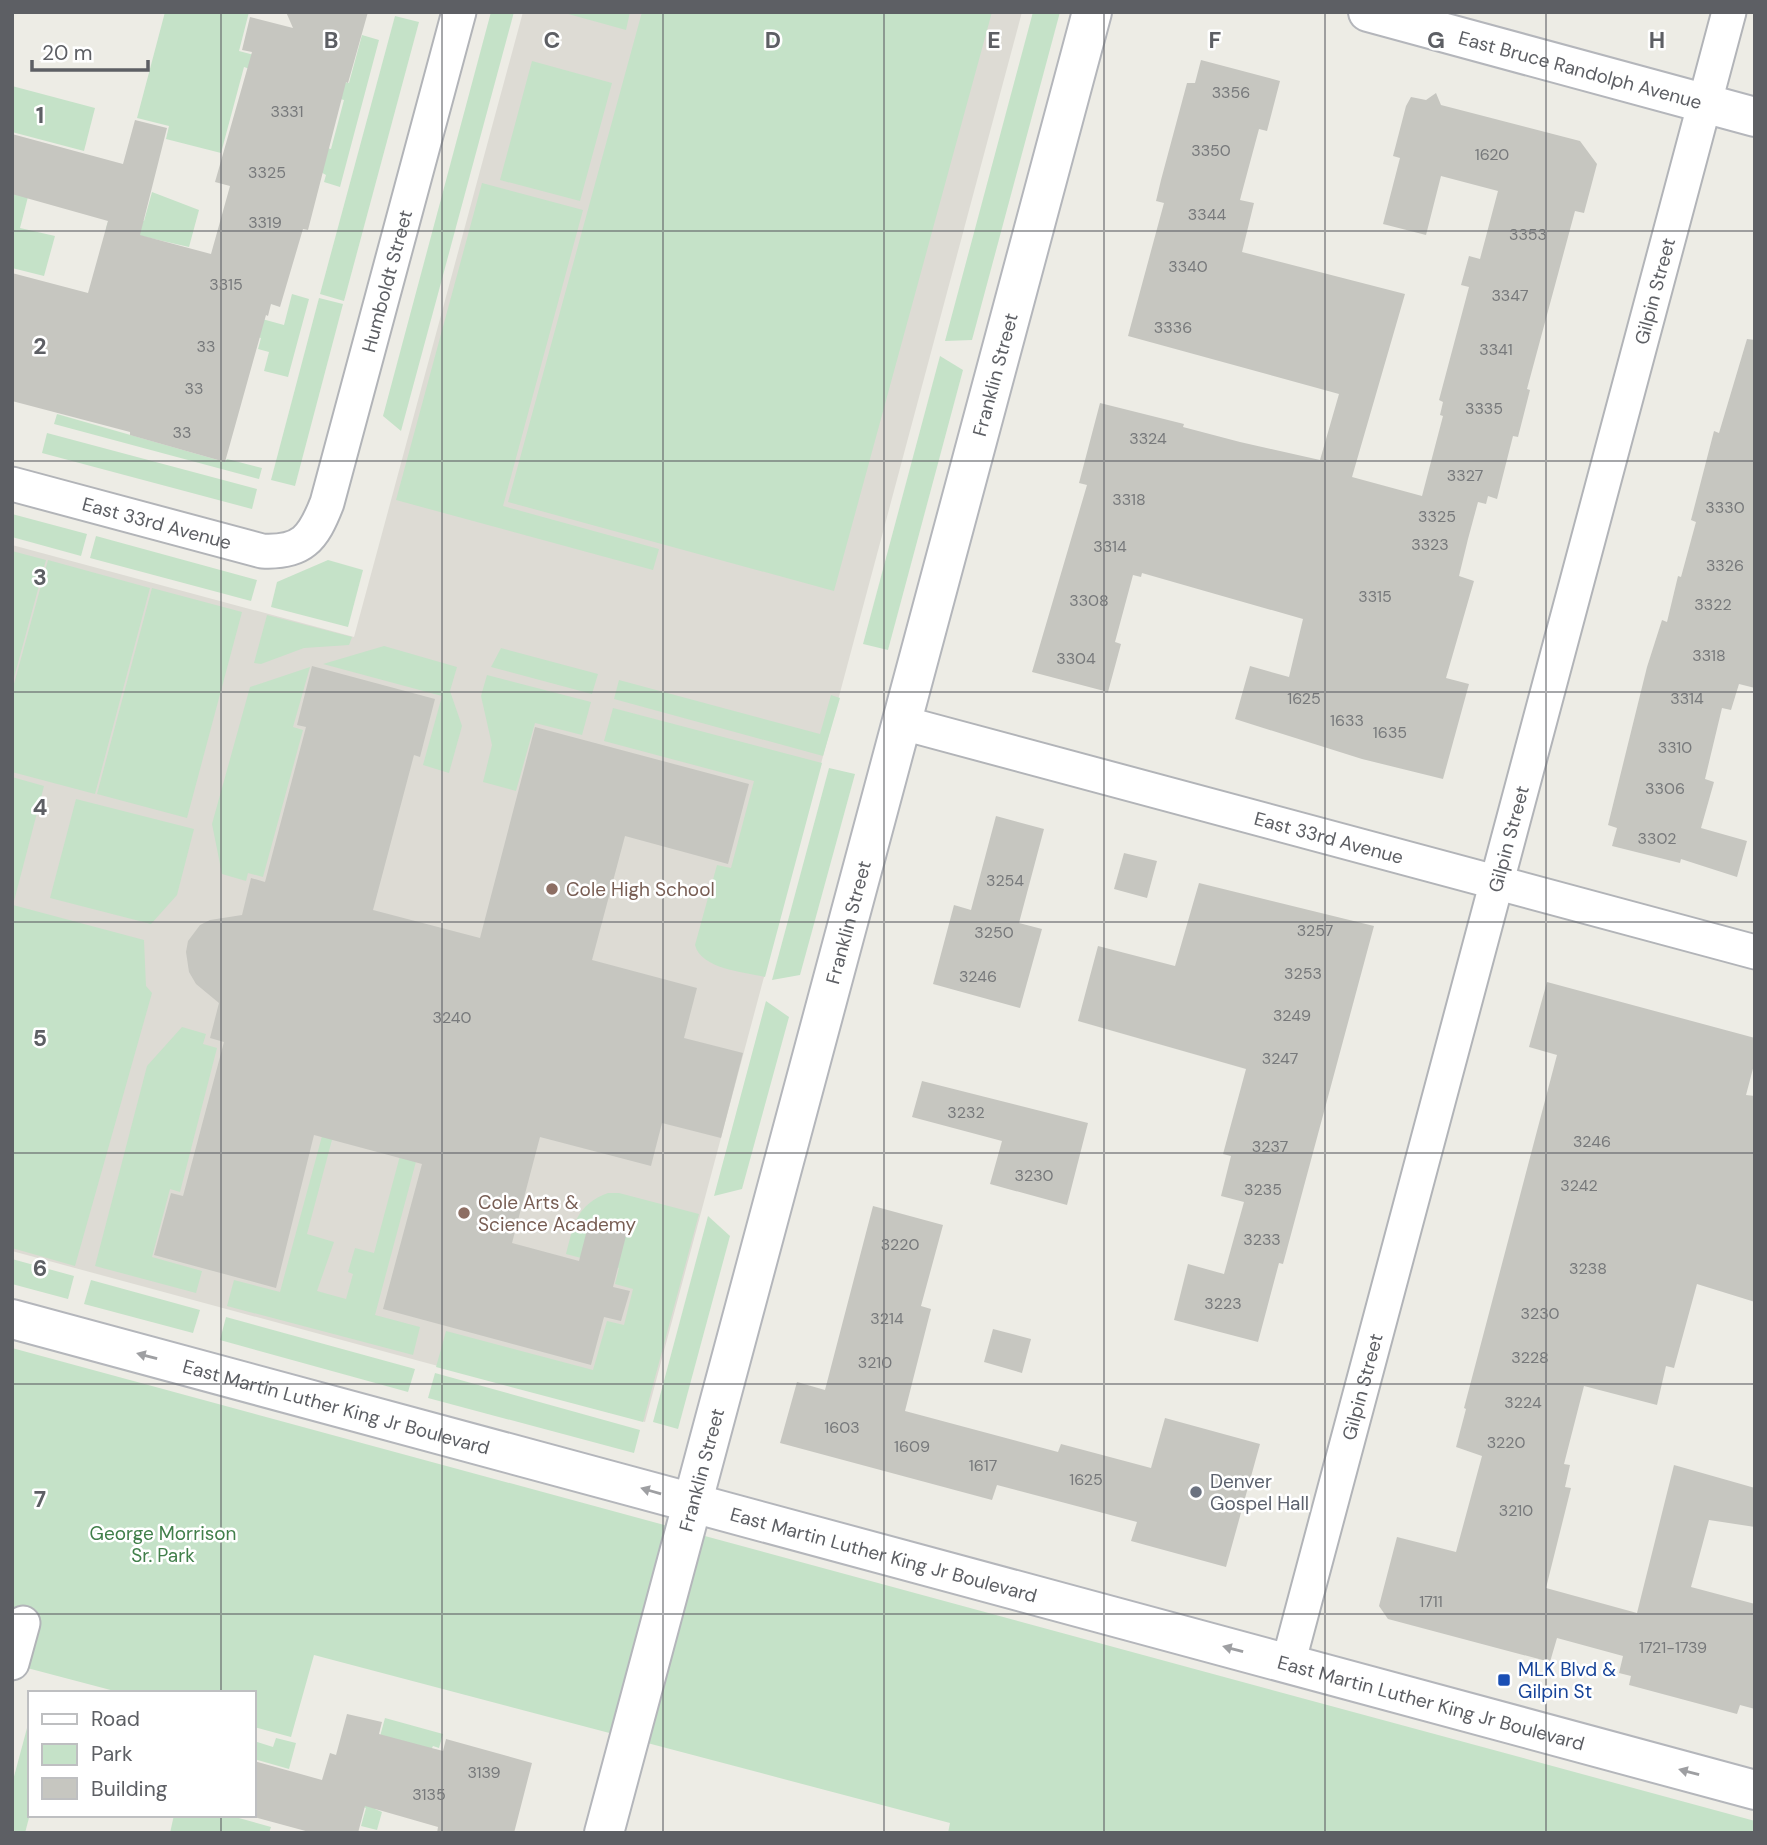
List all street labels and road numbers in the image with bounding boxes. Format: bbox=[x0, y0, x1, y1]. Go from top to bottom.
street label: East Bruce Randolph Avenue bbox=[1456, 25, 1705, 115]
street label: Humboldt Street bbox=[356, 207, 418, 355]
street label: Gilpin Street bbox=[1628, 235, 1681, 347]
street label: Franklin Street bbox=[966, 310, 1023, 439]
street label: East 33rd Avenue bbox=[80, 491, 234, 555]
street label: Gilpin Street bbox=[1482, 783, 1534, 895]
street label: East 33rd Avenue bbox=[1252, 805, 1406, 869]
street label: Franklin Street bbox=[820, 858, 877, 987]
street label: Gilpin Street bbox=[1336, 1331, 1388, 1443]
street label: East Martin Luther King Jr Boulevard bbox=[180, 1353, 493, 1460]
street label: Franklin Street bbox=[673, 1405, 730, 1534]
street label: East Martin Luther King Jr Boulevard bbox=[727, 1501, 1040, 1608]
street label: East Martin Luther King Jr Boulevard bbox=[1275, 1649, 1587, 1756]

